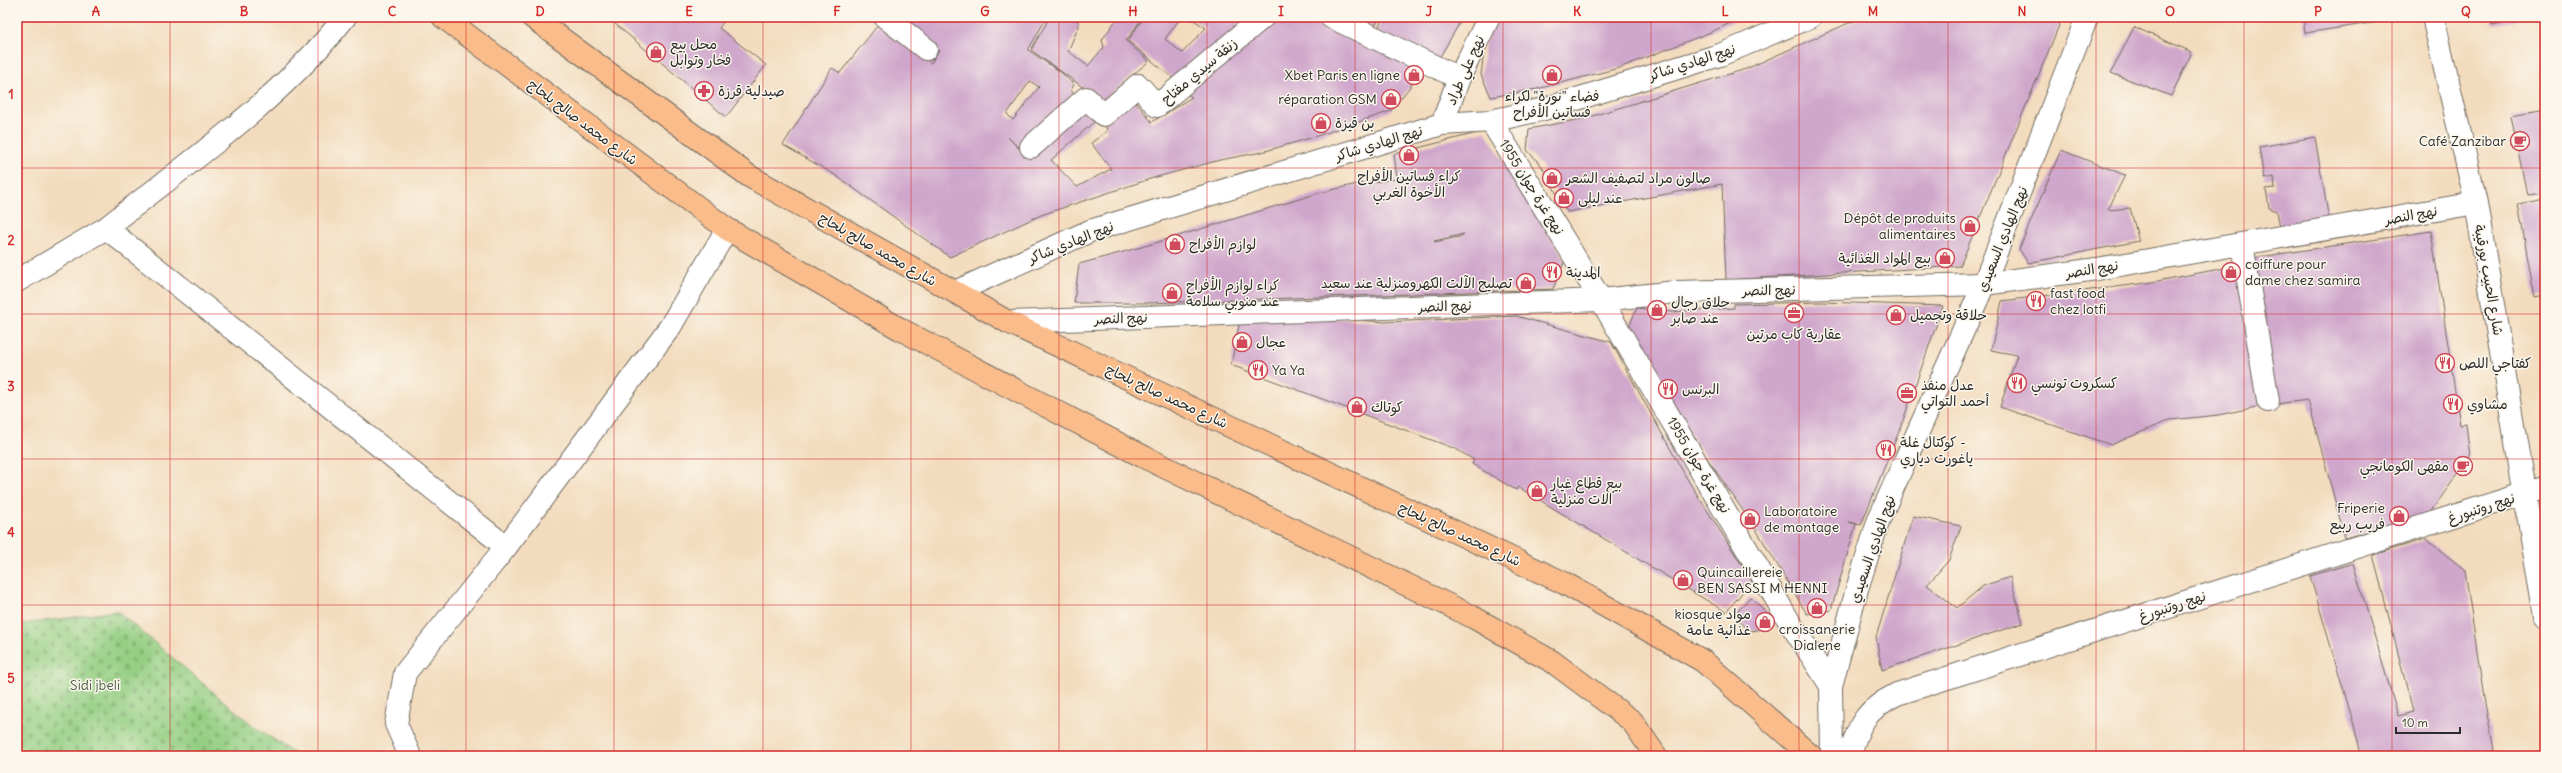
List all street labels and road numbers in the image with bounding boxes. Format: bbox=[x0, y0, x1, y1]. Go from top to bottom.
street label: نهج علي طراد bbox=[1442, 32, 1492, 109]
street label: زنقة سيدي مفتاح bbox=[1157, 34, 1242, 110]
street label: نهج الهادي شاكر bbox=[1645, 40, 1738, 87]
street label: شارع محمد صالح بلحاج bbox=[524, 75, 641, 170]
street label: نهج الهادي شاكر bbox=[1332, 121, 1425, 167]
street label: 1955 نهج غرة جوان bbox=[1495, 136, 1569, 239]
street label: نهج الهادي السعيدي bbox=[1973, 183, 2033, 295]
street label: نهج النصر bbox=[2382, 202, 2439, 230]
street label: شارع محمد صالح بلحاج bbox=[816, 208, 940, 291]
street label: نهج الهادي شاكر bbox=[1025, 217, 1117, 269]
street label: شارع الحبيب بورقيبة bbox=[2469, 223, 2508, 337]
street label: نهج النصر bbox=[2063, 256, 2120, 283]
street label: نهج النصر bbox=[1741, 281, 1796, 300]
street label: نهج النصر bbox=[1417, 296, 1472, 317]
street label: نهج النصر bbox=[1093, 308, 1148, 329]
street label: شارع محمد صالح بلحاج bbox=[1103, 360, 1231, 433]
street label: 1955 نهج غرة جوان bbox=[1662, 414, 1735, 517]
street label: نهج روتنبورغ bbox=[2445, 489, 2517, 528]
street label: نهج الهادي السعيدي bbox=[1845, 493, 1901, 606]
street label: شارع محمد صالح بلحاج bbox=[1396, 498, 1524, 571]
street label: نهج روتنبورغ bbox=[2136, 587, 2208, 626]

